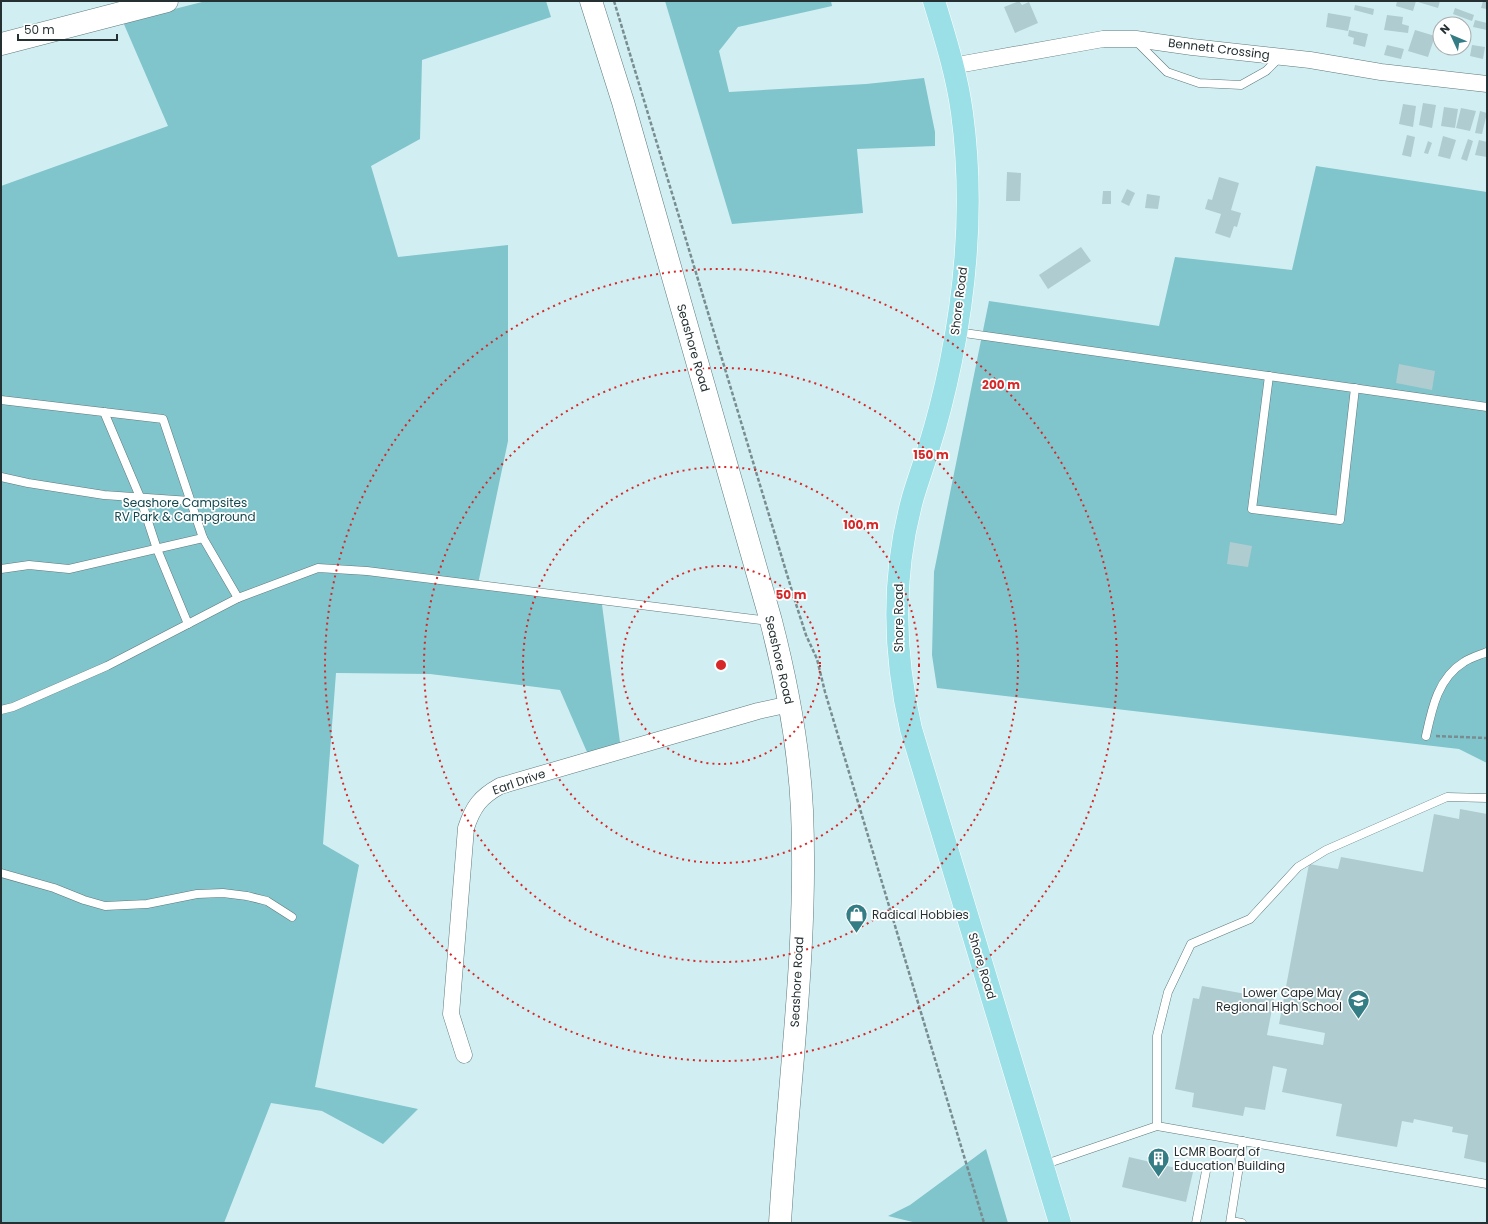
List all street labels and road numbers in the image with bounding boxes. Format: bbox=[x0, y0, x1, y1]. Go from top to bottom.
street label: Bennett Crossing bbox=[1167, 34, 1271, 63]
street label: Shore Road bbox=[946, 266, 971, 336]
street label: Seashore Road bbox=[673, 302, 714, 394]
street label: Shore Road bbox=[890, 584, 907, 652]
street label: Seashore Road bbox=[761, 614, 798, 706]
street label: Earl Drive bbox=[490, 765, 548, 799]
street label: Shore Road bbox=[964, 931, 1001, 1001]
street label: Seashore Road bbox=[786, 936, 807, 1028]

